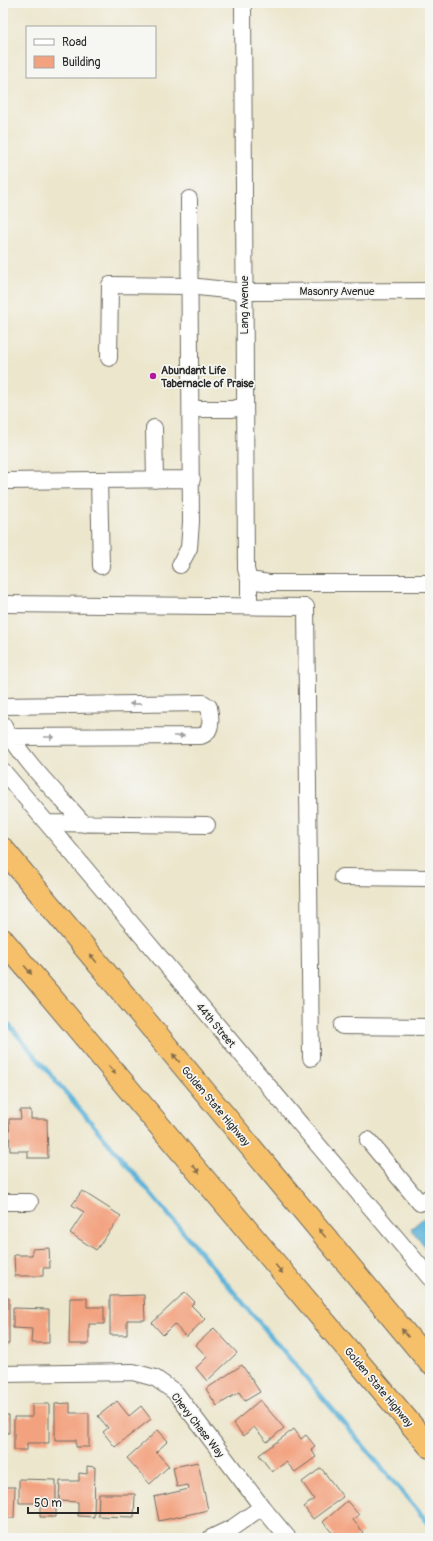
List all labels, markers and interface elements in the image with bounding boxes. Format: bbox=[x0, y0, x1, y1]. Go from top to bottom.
legend bbox=[26, 26, 156, 78]
text: Road bbox=[62, 35, 87, 50]
text: Building bbox=[62, 55, 101, 70]
street label: Lang Avenue bbox=[238, 275, 251, 334]
street label: Masonry Avenue bbox=[300, 285, 375, 298]
place label: Abundant Life Tabernacle of Praise bbox=[160, 364, 254, 390]
marker: Abundant Life Tabernacle of Praise bbox=[148, 371, 158, 381]
one-way arrow bbox=[128, 701, 141, 707]
one-way arrow bbox=[173, 733, 186, 739]
one-way arrow bbox=[43, 734, 56, 740]
one-way arrow bbox=[89, 952, 98, 963]
one-way arrow bbox=[24, 965, 33, 976]
street label: 44th Street bbox=[193, 1000, 238, 1051]
one-way arrow bbox=[172, 1052, 181, 1063]
one-way arrow bbox=[107, 1064, 116, 1075]
street label: Golden State Highway bbox=[179, 1064, 253, 1149]
one-way arrow bbox=[191, 1164, 200, 1175]
one-way arrow bbox=[317, 1228, 326, 1239]
one-way arrow bbox=[275, 1263, 284, 1274]
one-way arrow bbox=[401, 1328, 410, 1339]
street label: Golden State Highway bbox=[342, 1345, 416, 1430]
street label: Chevy Chase Way bbox=[168, 1390, 227, 1460]
scale bar bbox=[28, 1489, 138, 1515]
text: 50 m bbox=[34, 1496, 62, 1511]

